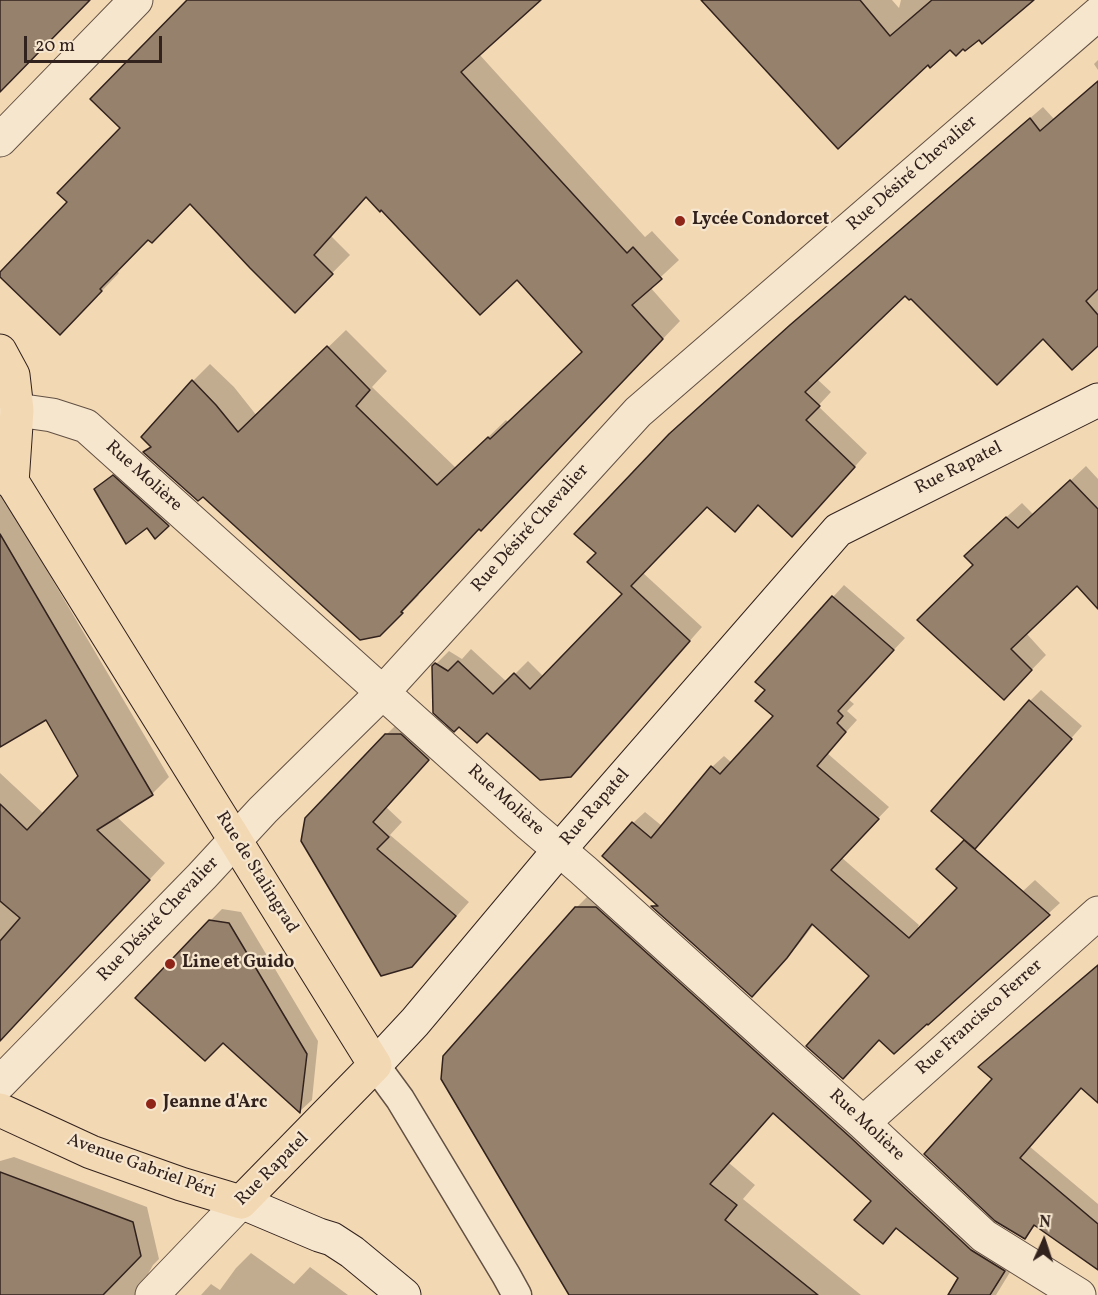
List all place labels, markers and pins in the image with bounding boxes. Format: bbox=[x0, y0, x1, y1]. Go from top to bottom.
place label: Lycée Condorcet bbox=[692, 210, 829, 232]
marker: Lycée Condorcet bbox=[673, 214, 687, 228]
place label: Line et Guido bbox=[182, 953, 294, 975]
marker: Line et Guido bbox=[163, 957, 177, 971]
place label: Jeanne d'Arc bbox=[163, 1093, 267, 1115]
marker: Jeanne d'Arc bbox=[144, 1097, 158, 1111]

